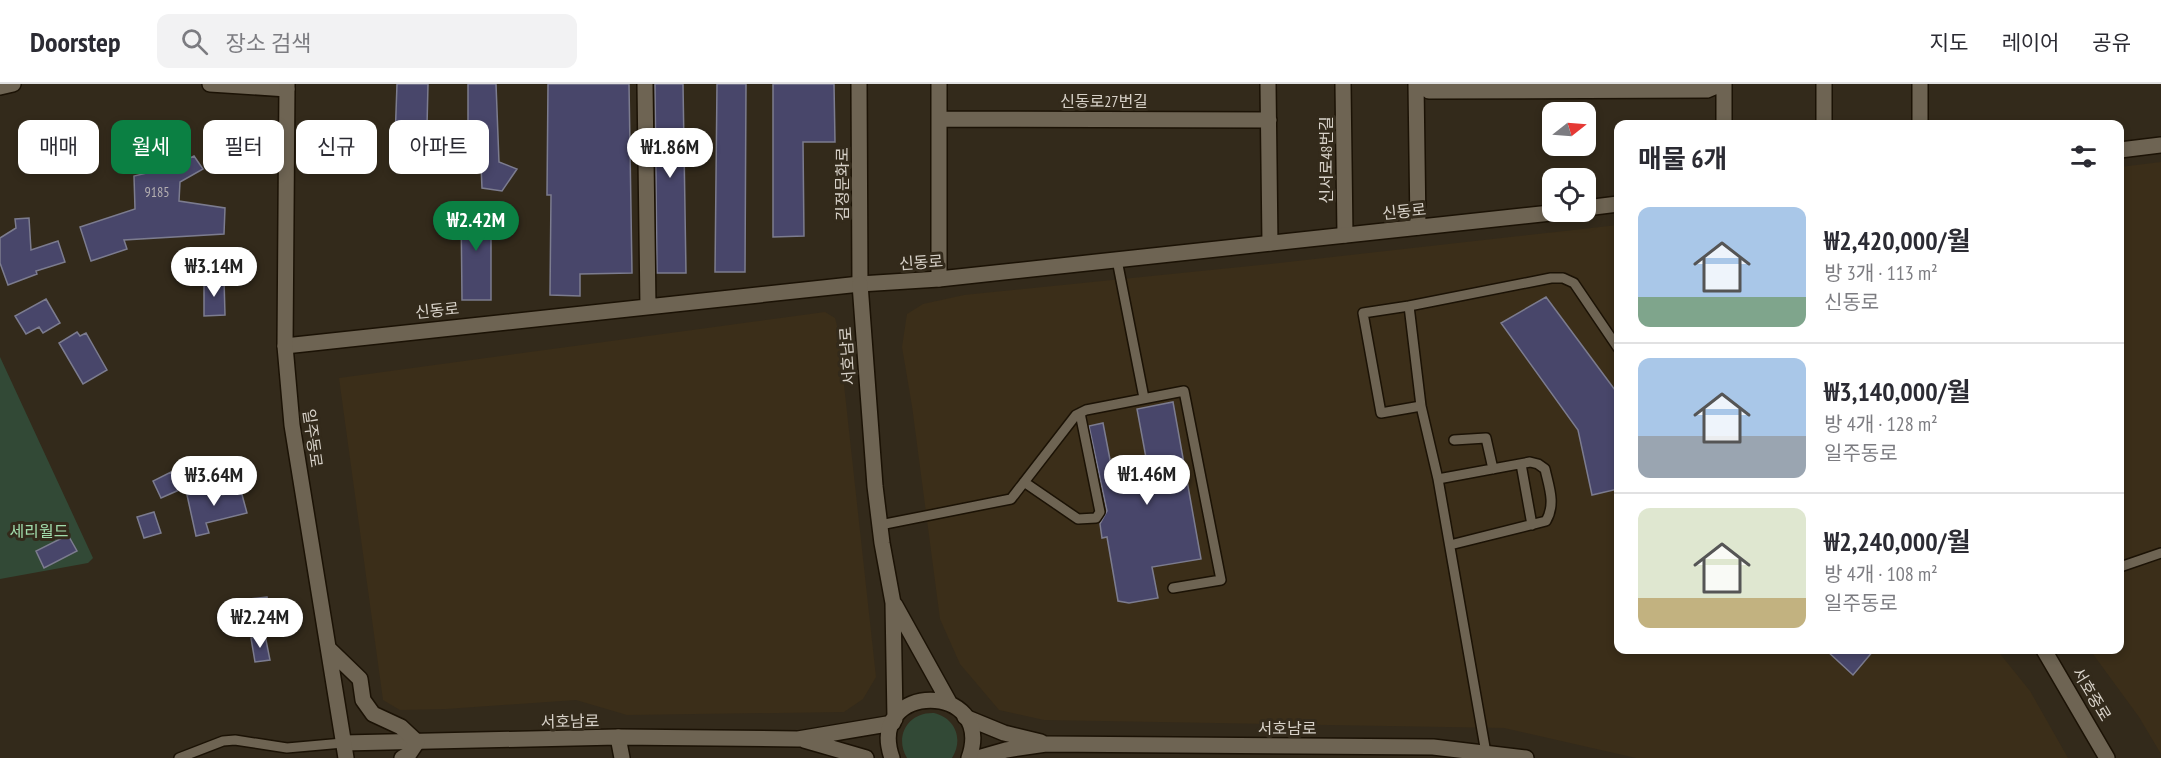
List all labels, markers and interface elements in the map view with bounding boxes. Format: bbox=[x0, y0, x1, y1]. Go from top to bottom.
search box bbox=[157, 14, 577, 68]
text: Doorstep bbox=[30, 23, 121, 60]
icon: search bbox=[178, 25, 211, 58]
text: 장소 검색 bbox=[226, 29, 311, 57]
text: 지도 bbox=[1930, 29, 1968, 56]
text: 레이어 bbox=[2001, 29, 2059, 56]
text: 공유 bbox=[2092, 29, 2131, 56]
street label: 신동로27번길 bbox=[1060, 91, 1148, 111]
north arrow bbox=[1542, 102, 1596, 156]
map controls bbox=[1542, 102, 1596, 222]
street label: 신서로48번길 bbox=[1316, 116, 1336, 204]
chip: 매매 bbox=[18, 120, 99, 174]
chip: 월세 bbox=[111, 120, 191, 174]
chip: 필터 bbox=[203, 120, 284, 174]
chip: 신규 bbox=[296, 120, 377, 174]
chip: 아파트 bbox=[389, 120, 489, 174]
pin: ₩1.86M bbox=[621, 128, 719, 179]
text: ₩1.86M bbox=[641, 134, 699, 160]
icon: filters bbox=[2067, 140, 2100, 173]
text: 매물 6개 bbox=[1638, 142, 1728, 175]
street label: 김정문화로 bbox=[832, 147, 852, 221]
button: locate bbox=[1542, 168, 1596, 222]
house number: 9185 bbox=[144, 183, 170, 201]
street label: 신동로 bbox=[1381, 199, 1427, 223]
pin: ₩2.42M bbox=[427, 201, 525, 252]
text: ₩2.42M bbox=[447, 207, 505, 233]
text: ₩2,420,000/월 bbox=[1824, 224, 1971, 257]
icon: home bbox=[1686, 231, 1758, 303]
pin: ₩3.14M bbox=[165, 247, 263, 298]
street label: 신동로 bbox=[898, 250, 944, 274]
text: ₩3.14M bbox=[185, 253, 243, 279]
text: 방 3개 · 113 m² bbox=[1824, 260, 1938, 286]
text: 신동로 bbox=[1824, 289, 1879, 315]
street label: 신동로 bbox=[414, 298, 460, 322]
street label: 서호남로 bbox=[835, 326, 859, 386]
text: ₩3,140,000/월 bbox=[1824, 375, 1971, 408]
icon: home bbox=[1686, 382, 1758, 454]
street label: 일주동로 bbox=[299, 407, 327, 469]
text: 방 4개 · 128 m² bbox=[1824, 411, 1938, 437]
text: 일주동로 bbox=[1824, 440, 1898, 466]
pin: ₩1.46M bbox=[1098, 455, 1196, 506]
pin: ₩3.64M bbox=[165, 456, 263, 507]
text: ₩1.46M bbox=[1118, 461, 1176, 487]
text: ₩3.64M bbox=[185, 462, 243, 488]
park label: 세리월드 bbox=[10, 521, 68, 541]
text: ₩2,240,000/월 bbox=[1824, 525, 1971, 558]
icon: home bbox=[1686, 532, 1758, 604]
text: 방 4개 · 108 m² bbox=[1824, 561, 1938, 587]
text: 일주동로 bbox=[1824, 590, 1898, 616]
pin: ₩2.24M bbox=[211, 598, 309, 649]
text: ₩2.24M bbox=[231, 604, 289, 630]
street label: 서호중로 bbox=[2068, 664, 2116, 725]
street label: 서호남로 bbox=[540, 710, 600, 732]
street label: 서호남로 bbox=[1258, 718, 1317, 738]

